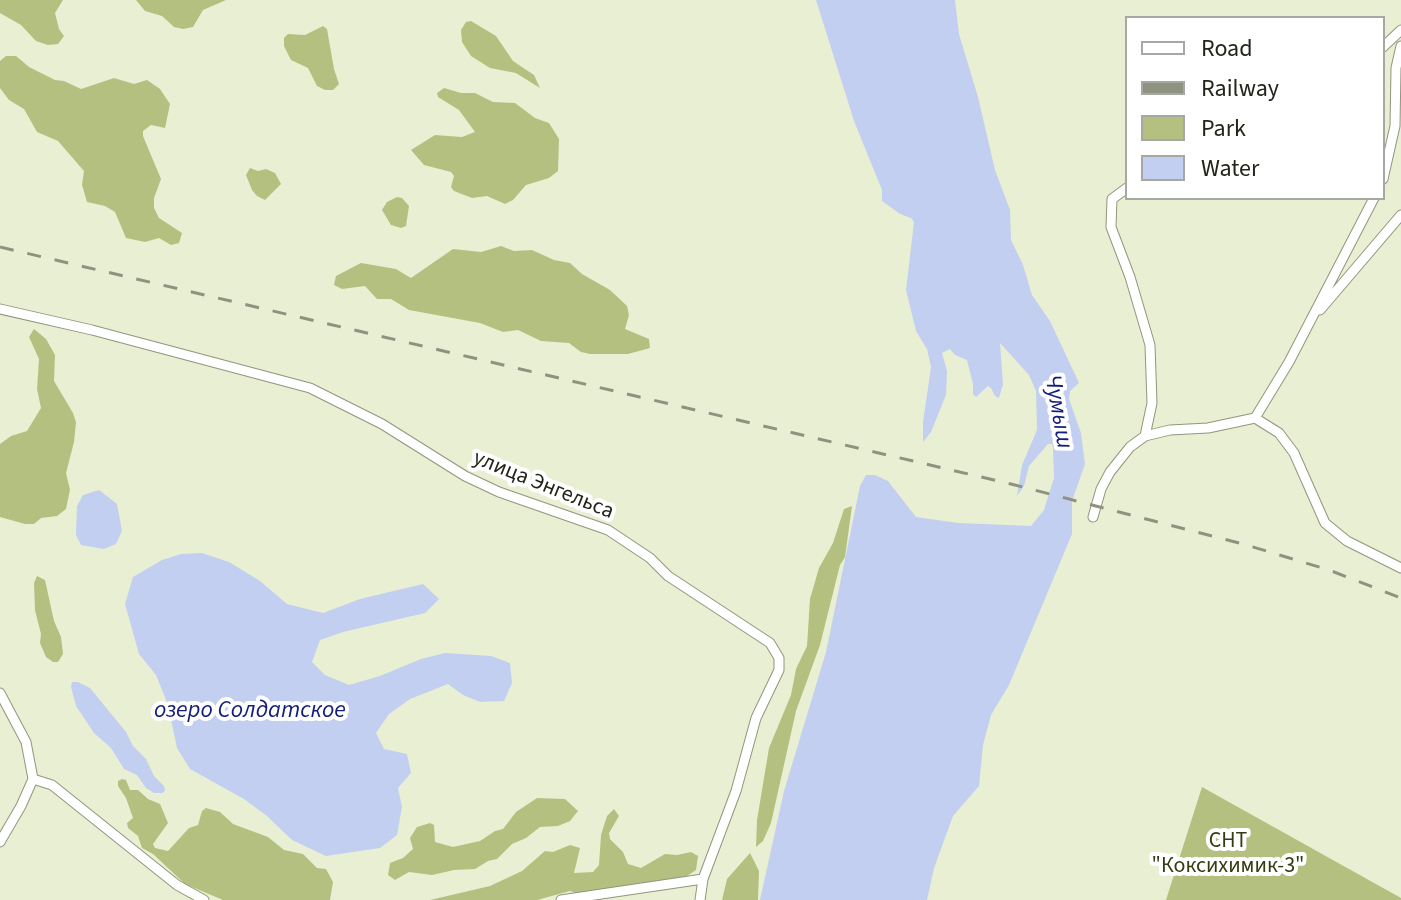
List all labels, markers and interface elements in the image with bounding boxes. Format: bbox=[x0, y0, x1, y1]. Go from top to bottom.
legend bbox=[1125, 16, 1385, 200]
text: Road bbox=[1201, 31, 1253, 66]
text: Railway bbox=[1201, 71, 1279, 106]
text: Park bbox=[1201, 111, 1246, 146]
text: Water bbox=[1201, 151, 1259, 186]
water label: Чумыш bbox=[1036, 373, 1078, 451]
street label: улица Энгельса bbox=[469, 446, 617, 526]
water label: озеро Солдатское bbox=[154, 698, 346, 726]
park label: СНТ "Коксихимик-3" bbox=[1152, 829, 1304, 880]

